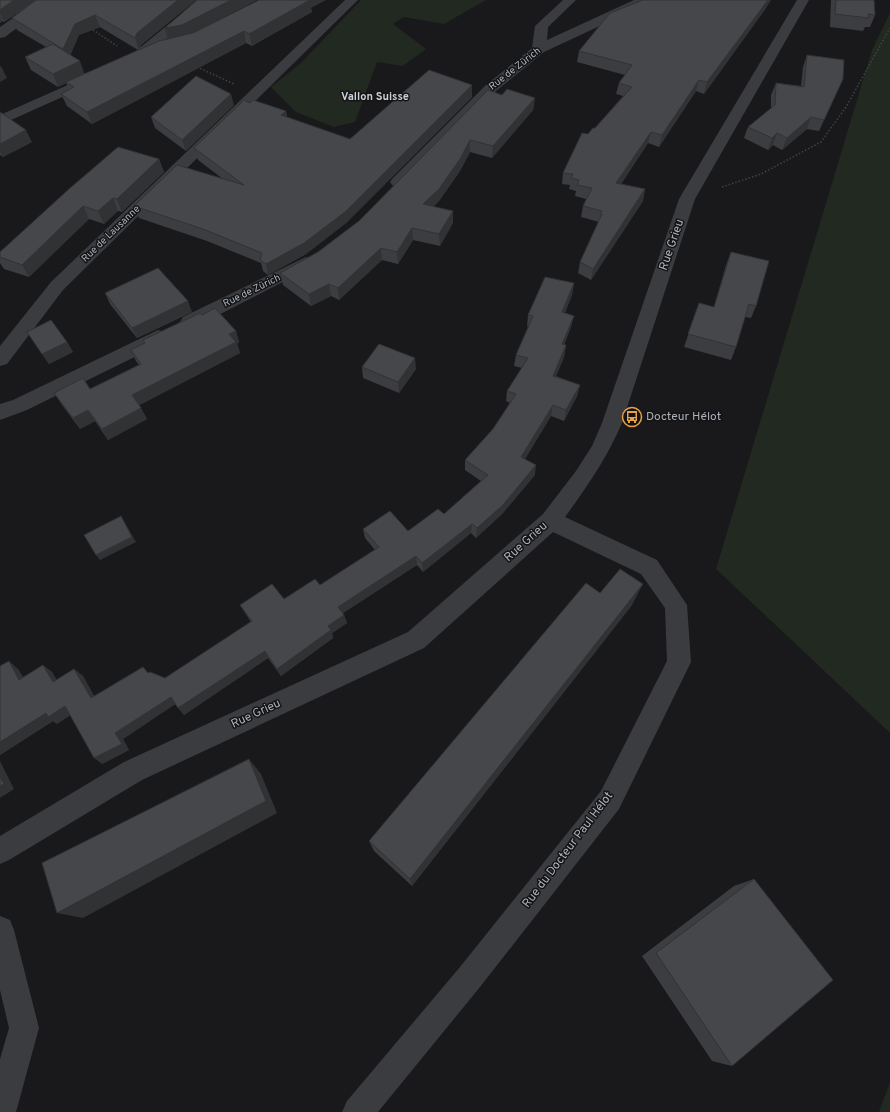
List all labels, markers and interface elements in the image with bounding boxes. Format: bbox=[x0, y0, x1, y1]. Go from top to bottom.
street label: Rue de Zürich bbox=[486, 45, 544, 93]
district label: Vallon Suisse bbox=[341, 90, 409, 104]
street label: Rue de Lausanne bbox=[79, 203, 143, 265]
street label: Rue Grieu bbox=[656, 217, 688, 273]
street label: Rue de Zürich bbox=[221, 271, 283, 311]
bus stop icon: Docteur Hélot bbox=[621, 406, 643, 428]
place label: Docteur Hélot bbox=[646, 409, 721, 425]
street label: Rue Grieu bbox=[501, 518, 551, 566]
street label: Rue Grieu bbox=[229, 696, 283, 732]
street label: Rue du Docteur Paul Hélot bbox=[519, 789, 617, 911]

